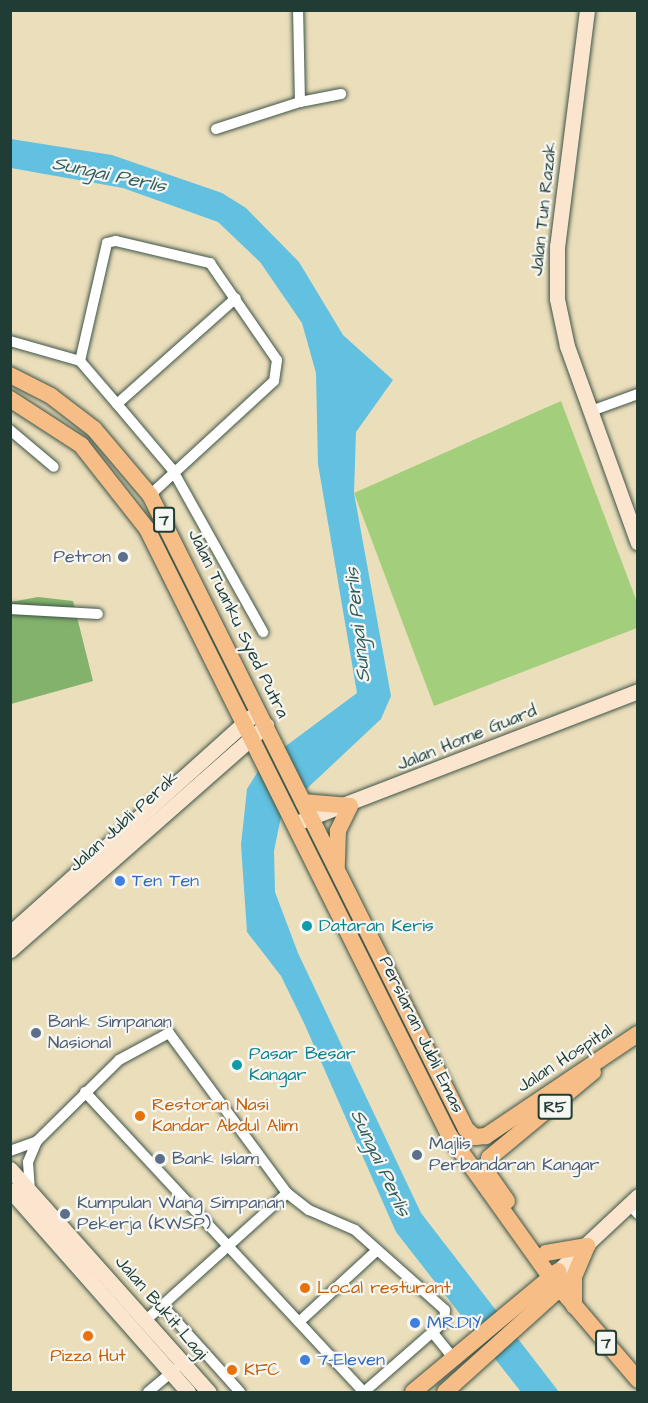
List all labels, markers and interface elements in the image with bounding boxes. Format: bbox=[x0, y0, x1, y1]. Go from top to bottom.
street label: Jalan Tun Razak bbox=[526, 141, 562, 277]
water label: Sungai Perlis bbox=[50, 151, 168, 199]
road number: 7 bbox=[152, 507, 176, 533]
street label: Jalan Tuanku Syed Putra bbox=[183, 526, 293, 722]
place label: Petron bbox=[53, 546, 111, 568]
marker: Petron bbox=[116, 550, 130, 564]
water label: Sungai Perlis bbox=[340, 566, 376, 684]
street label: Jalan Home Guard bbox=[394, 700, 540, 776]
street label: Jalan Jubli Perak bbox=[65, 767, 183, 877]
place label: Ten Ten bbox=[132, 870, 199, 892]
marker: Ten Ten bbox=[113, 874, 127, 888]
place label: Dataran Keris bbox=[319, 915, 434, 937]
marker: Dataran Keris bbox=[300, 919, 314, 933]
street label: Persiaran Jubli Emas bbox=[374, 953, 468, 1117]
place label: Bank Simpanan Nasional bbox=[48, 1012, 172, 1054]
street label: Jalan Hospital bbox=[513, 1020, 617, 1098]
marker: Bank Simpanan Nasional bbox=[29, 1026, 43, 1040]
place label: Pasar Besar Kangar bbox=[249, 1044, 356, 1086]
marker: Pasar Besar Kangar bbox=[230, 1058, 244, 1072]
road number: R5 bbox=[537, 1094, 573, 1120]
place label: Restoran Nasi Kandar Abdul Alim bbox=[152, 1095, 298, 1138]
water label: Sungai Perlis bbox=[345, 1106, 415, 1220]
marker: Restoran Nasi Kandar Abdul Alim bbox=[133, 1109, 147, 1123]
place label: Majlis Perbandaran Kangar bbox=[429, 1134, 600, 1176]
place label: Bank Islam bbox=[172, 1148, 259, 1170]
marker: Majlis Perbandaran Kangar bbox=[410, 1148, 424, 1162]
marker: Bank Islam bbox=[153, 1152, 167, 1166]
place label: Kumpulan Wang Simpanan Pekerja (KWSP) bbox=[77, 1193, 285, 1236]
marker: Kumpulan Wang Simpanan Pekerja (KWSP) bbox=[58, 1207, 72, 1221]
street label: Jalan Bukit Lagi bbox=[110, 1252, 212, 1364]
place label: Local resturant bbox=[317, 1277, 451, 1299]
marker: Local resturant bbox=[298, 1281, 312, 1295]
place label: MR.DIY bbox=[427, 1312, 481, 1334]
marker: MR.DIY bbox=[408, 1316, 422, 1330]
marker: Pizza Hut bbox=[81, 1329, 95, 1343]
road number: 7 bbox=[594, 1330, 618, 1356]
place label: Pizza Hut bbox=[50, 1345, 126, 1367]
place label: 7-Eleven bbox=[317, 1349, 385, 1371]
marker: 7-Eleven bbox=[298, 1353, 312, 1367]
place label: KFC bbox=[244, 1359, 280, 1381]
marker: KFC bbox=[225, 1363, 239, 1377]

